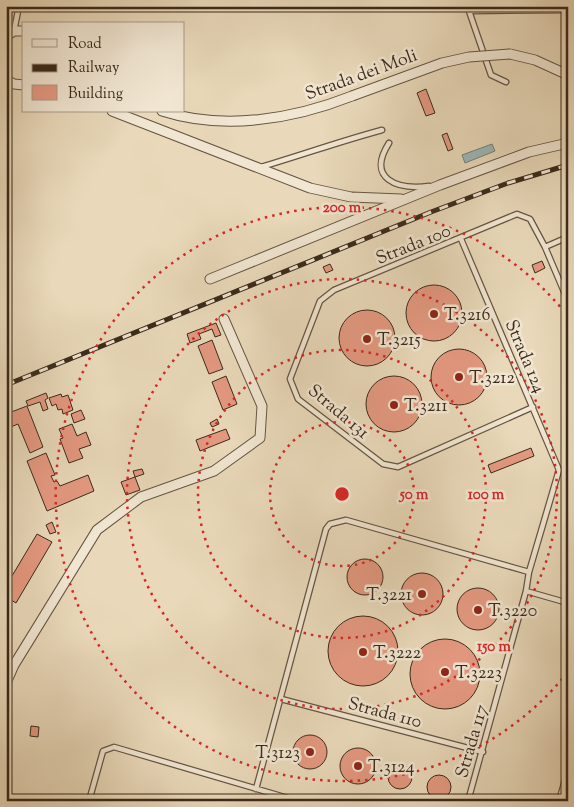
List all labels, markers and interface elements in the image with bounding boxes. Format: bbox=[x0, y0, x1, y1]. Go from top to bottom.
legend bbox=[22, 22, 185, 112]
text: Road bbox=[68, 34, 102, 55]
street label: Strada dei Moli bbox=[302, 44, 421, 108]
text: Railway bbox=[68, 58, 120, 79]
text: Building bbox=[68, 84, 123, 105]
text: 200 m bbox=[323, 198, 362, 219]
street label: Strada 100 bbox=[372, 219, 455, 273]
place label: T.3216 bbox=[444, 303, 490, 329]
marker: T.3216 bbox=[428, 308, 440, 320]
street label: Strada 124 bbox=[497, 316, 551, 398]
place label: T.3215 bbox=[377, 328, 421, 354]
marker: T.3215 bbox=[361, 333, 373, 345]
place label: T.3212 bbox=[469, 366, 515, 392]
marker: T.3212 bbox=[453, 371, 465, 383]
street label: Strada 131 bbox=[301, 379, 374, 446]
place label: T.3211 bbox=[404, 394, 448, 420]
marker: T.3211 bbox=[388, 399, 400, 411]
centre of rings bbox=[333, 485, 351, 503]
text: 50 m bbox=[399, 485, 429, 506]
text: 100 m bbox=[468, 485, 505, 506]
place label: T.3221 bbox=[366, 583, 412, 609]
marker: T.3221 bbox=[416, 588, 428, 600]
place label: T.3220 bbox=[488, 599, 537, 625]
marker: T.3220 bbox=[472, 604, 484, 616]
text: 150 m bbox=[477, 637, 511, 658]
place label: T.3222 bbox=[373, 641, 422, 667]
marker: T.3222 bbox=[357, 646, 369, 658]
place label: T.3223 bbox=[455, 661, 502, 687]
marker: T.3223 bbox=[439, 666, 451, 678]
street label: Strada 110 bbox=[345, 692, 424, 736]
street label: Strada 117 bbox=[450, 702, 496, 781]
place label: T.3123 bbox=[255, 741, 300, 767]
marker: T.3123 bbox=[304, 746, 316, 758]
place label: T.3124 bbox=[368, 755, 415, 781]
marker: T.3124 bbox=[352, 760, 364, 772]

